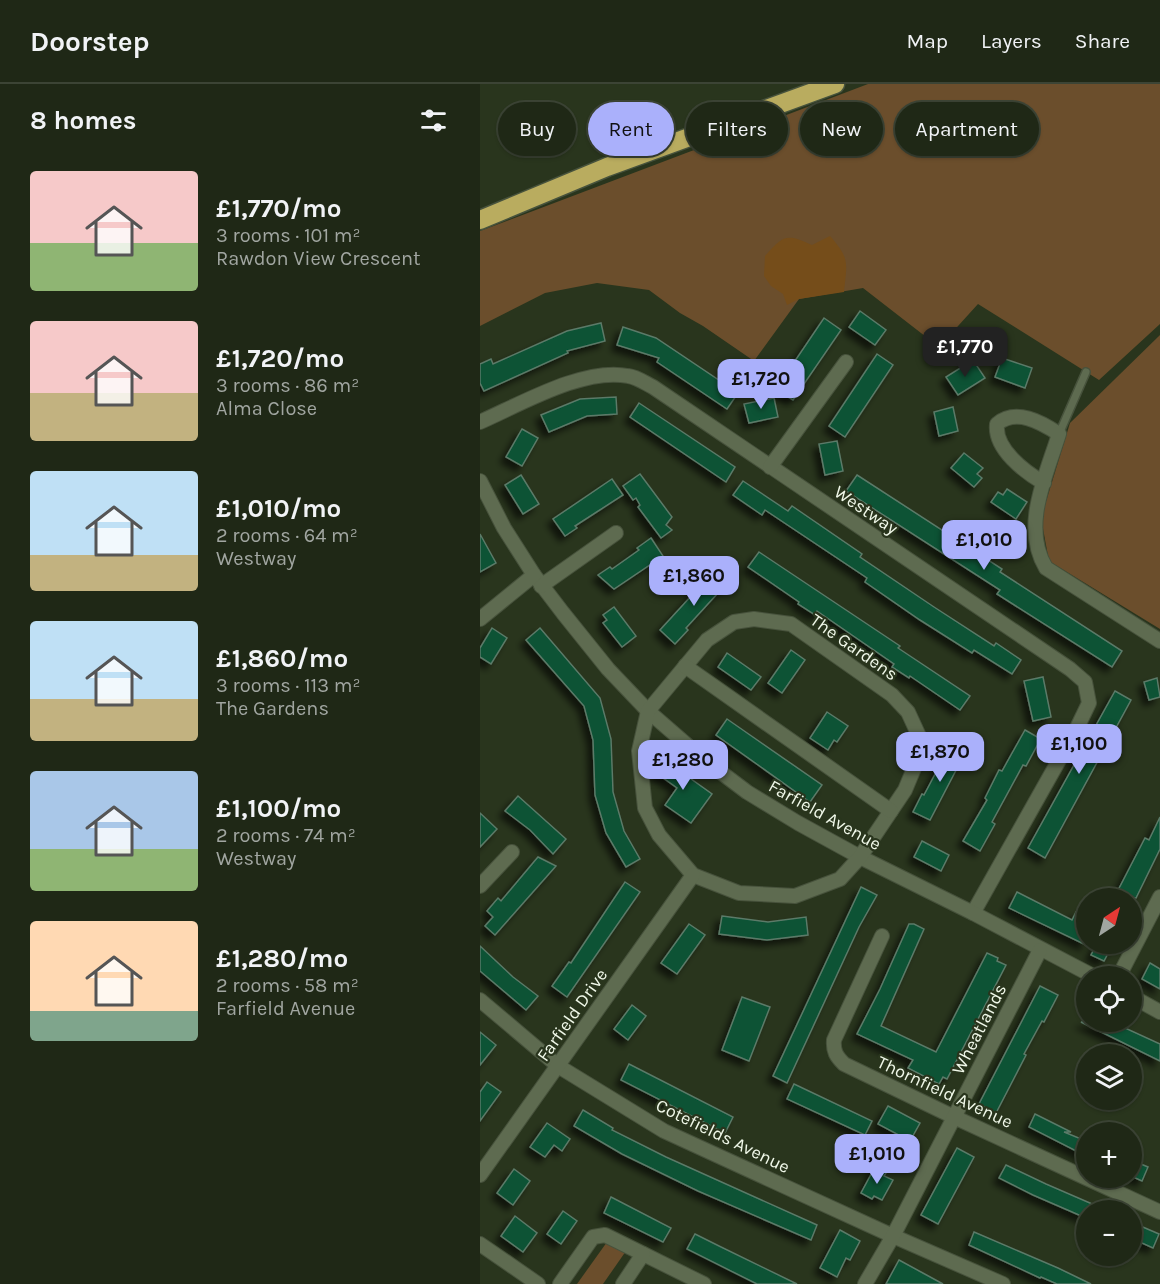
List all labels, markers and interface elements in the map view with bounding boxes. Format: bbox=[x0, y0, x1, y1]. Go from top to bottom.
text: Doorstep bbox=[30, 25, 150, 58]
text: Map bbox=[906, 29, 948, 53]
text: Layers bbox=[981, 29, 1042, 53]
text: Share bbox=[1075, 29, 1130, 53]
chip: Buy bbox=[498, 102, 576, 156]
chip: Rent bbox=[588, 102, 674, 156]
chip: Filters bbox=[686, 102, 788, 156]
chip: New bbox=[800, 102, 883, 156]
chip: Apartment bbox=[895, 102, 1039, 156]
icon: filters bbox=[417, 104, 450, 137]
text: 8 homes bbox=[30, 105, 136, 136]
text: £1,770/mo bbox=[216, 193, 341, 224]
icon: home bbox=[78, 195, 150, 267]
text: 3 rooms · 101 m² bbox=[216, 224, 361, 247]
text: Rawdon View Crescent bbox=[216, 247, 421, 270]
pin: £1,770 bbox=[916, 327, 1014, 378]
text: £1,770 bbox=[937, 335, 993, 358]
text: £1,720/mo bbox=[216, 343, 344, 374]
icon: home bbox=[78, 345, 150, 417]
pin: £1,720 bbox=[712, 359, 810, 410]
text: £1,720 bbox=[732, 367, 790, 390]
text: 3 rooms · 86 m² bbox=[216, 374, 359, 397]
text: Alma Close bbox=[216, 397, 317, 420]
street label: Westway bbox=[830, 481, 903, 540]
text: £1,010/mo bbox=[216, 493, 341, 524]
icon: home bbox=[78, 495, 150, 567]
pin: £1,010 bbox=[935, 520, 1033, 571]
text: 2 rooms · 64 m² bbox=[216, 524, 358, 547]
text: £1,010 bbox=[956, 528, 1012, 551]
text: Westway bbox=[216, 547, 296, 570]
pin: £1,860 bbox=[645, 556, 743, 607]
text: £1,860 bbox=[663, 564, 725, 587]
street label: The Gardens bbox=[806, 609, 902, 685]
text: £1,860/mo bbox=[216, 643, 348, 674]
icon: home bbox=[78, 645, 150, 717]
text: 3 rooms · 113 m² bbox=[216, 674, 360, 697]
text: The Gardens bbox=[216, 697, 329, 720]
pin: £1,100 bbox=[1030, 724, 1128, 775]
pin: £1,870 bbox=[891, 732, 989, 783]
text: £1,100 bbox=[1051, 732, 1107, 755]
pin: £1,280 bbox=[634, 740, 732, 791]
text: £1,870 bbox=[910, 740, 970, 763]
text: £1,280 bbox=[652, 748, 714, 771]
street label: Farfield Avenue bbox=[765, 775, 885, 855]
text: £1,100/mo bbox=[216, 793, 341, 824]
icon: home bbox=[78, 795, 150, 867]
text: 2 rooms · 74 m² bbox=[216, 824, 356, 847]
text: Westway bbox=[216, 847, 296, 870]
north arrow bbox=[1076, 888, 1142, 954]
map controls bbox=[1076, 888, 1142, 1266]
text: £1,280/mo bbox=[216, 943, 348, 974]
icon: home bbox=[78, 945, 150, 1017]
street label: Farfield Drive bbox=[532, 964, 612, 1066]
button: locate bbox=[1076, 966, 1142, 1032]
text: 2 rooms · 58 m² bbox=[216, 974, 359, 997]
street label: Wheatlands bbox=[947, 980, 1011, 1078]
text: Farfield Avenue bbox=[216, 997, 355, 1020]
button: layers bbox=[1076, 1044, 1142, 1110]
street label: Thornfield Avenue bbox=[874, 1051, 1016, 1133]
street label: Cotefields Avenue bbox=[652, 1094, 794, 1178]
button: + bbox=[1076, 1122, 1142, 1188]
pin: £1,010 bbox=[828, 1134, 926, 1185]
text: £1,010 bbox=[849, 1142, 905, 1165]
button: − bbox=[1076, 1200, 1142, 1266]

